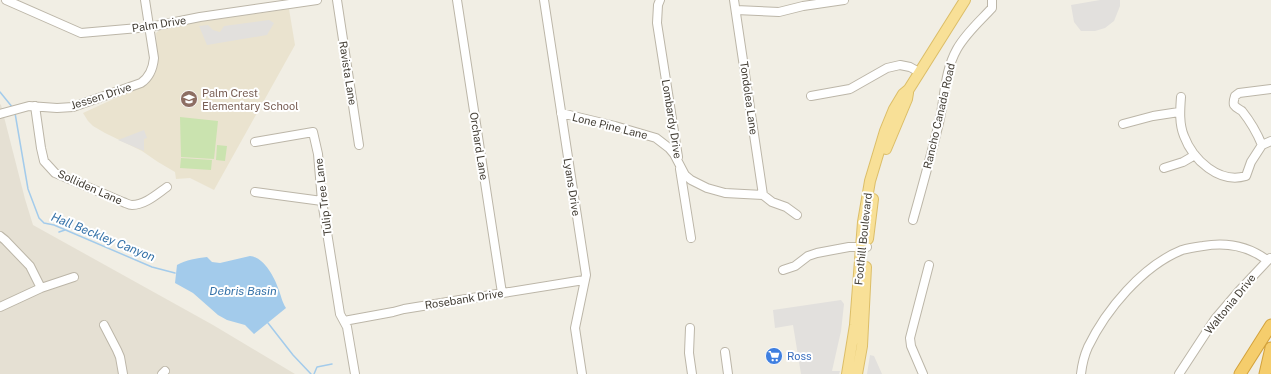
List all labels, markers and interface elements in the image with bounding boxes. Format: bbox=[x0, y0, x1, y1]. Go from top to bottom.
street label: Palm Drive bbox=[131, 14, 187, 34]
street label: Ravista Lane bbox=[337, 40, 359, 106]
street label: Tondolea Lane bbox=[738, 61, 760, 135]
street label: Rancho Canada Road bbox=[921, 62, 957, 170]
street label: Lombardy Drive bbox=[660, 79, 684, 159]
street label: Jessen Drive bbox=[69, 81, 133, 111]
place label: Palm Crest Elementary School bbox=[202, 87, 299, 112]
school or university icon: Palm Crest Elementary School bbox=[179, 89, 199, 109]
street label: Orchard Lane bbox=[468, 111, 490, 181]
street label: Lone Pine Lane bbox=[571, 111, 649, 141]
street label: Lyans Drive bbox=[561, 157, 583, 217]
street label: Tulip Tree Lane bbox=[312, 158, 334, 236]
street label: Solliden Lane bbox=[56, 167, 124, 207]
street label: Foothill Boulevard bbox=[852, 192, 874, 286]
water label: Hall Beckley Canyon bbox=[49, 210, 157, 264]
street label: Waltonia Drive bbox=[1202, 272, 1258, 336]
water label: Debris Basin bbox=[209, 284, 277, 298]
street label: Rosebank Drive bbox=[424, 287, 504, 311]
supermarket icon: Ross bbox=[764, 346, 784, 366]
place label: Ross bbox=[787, 350, 812, 362]

